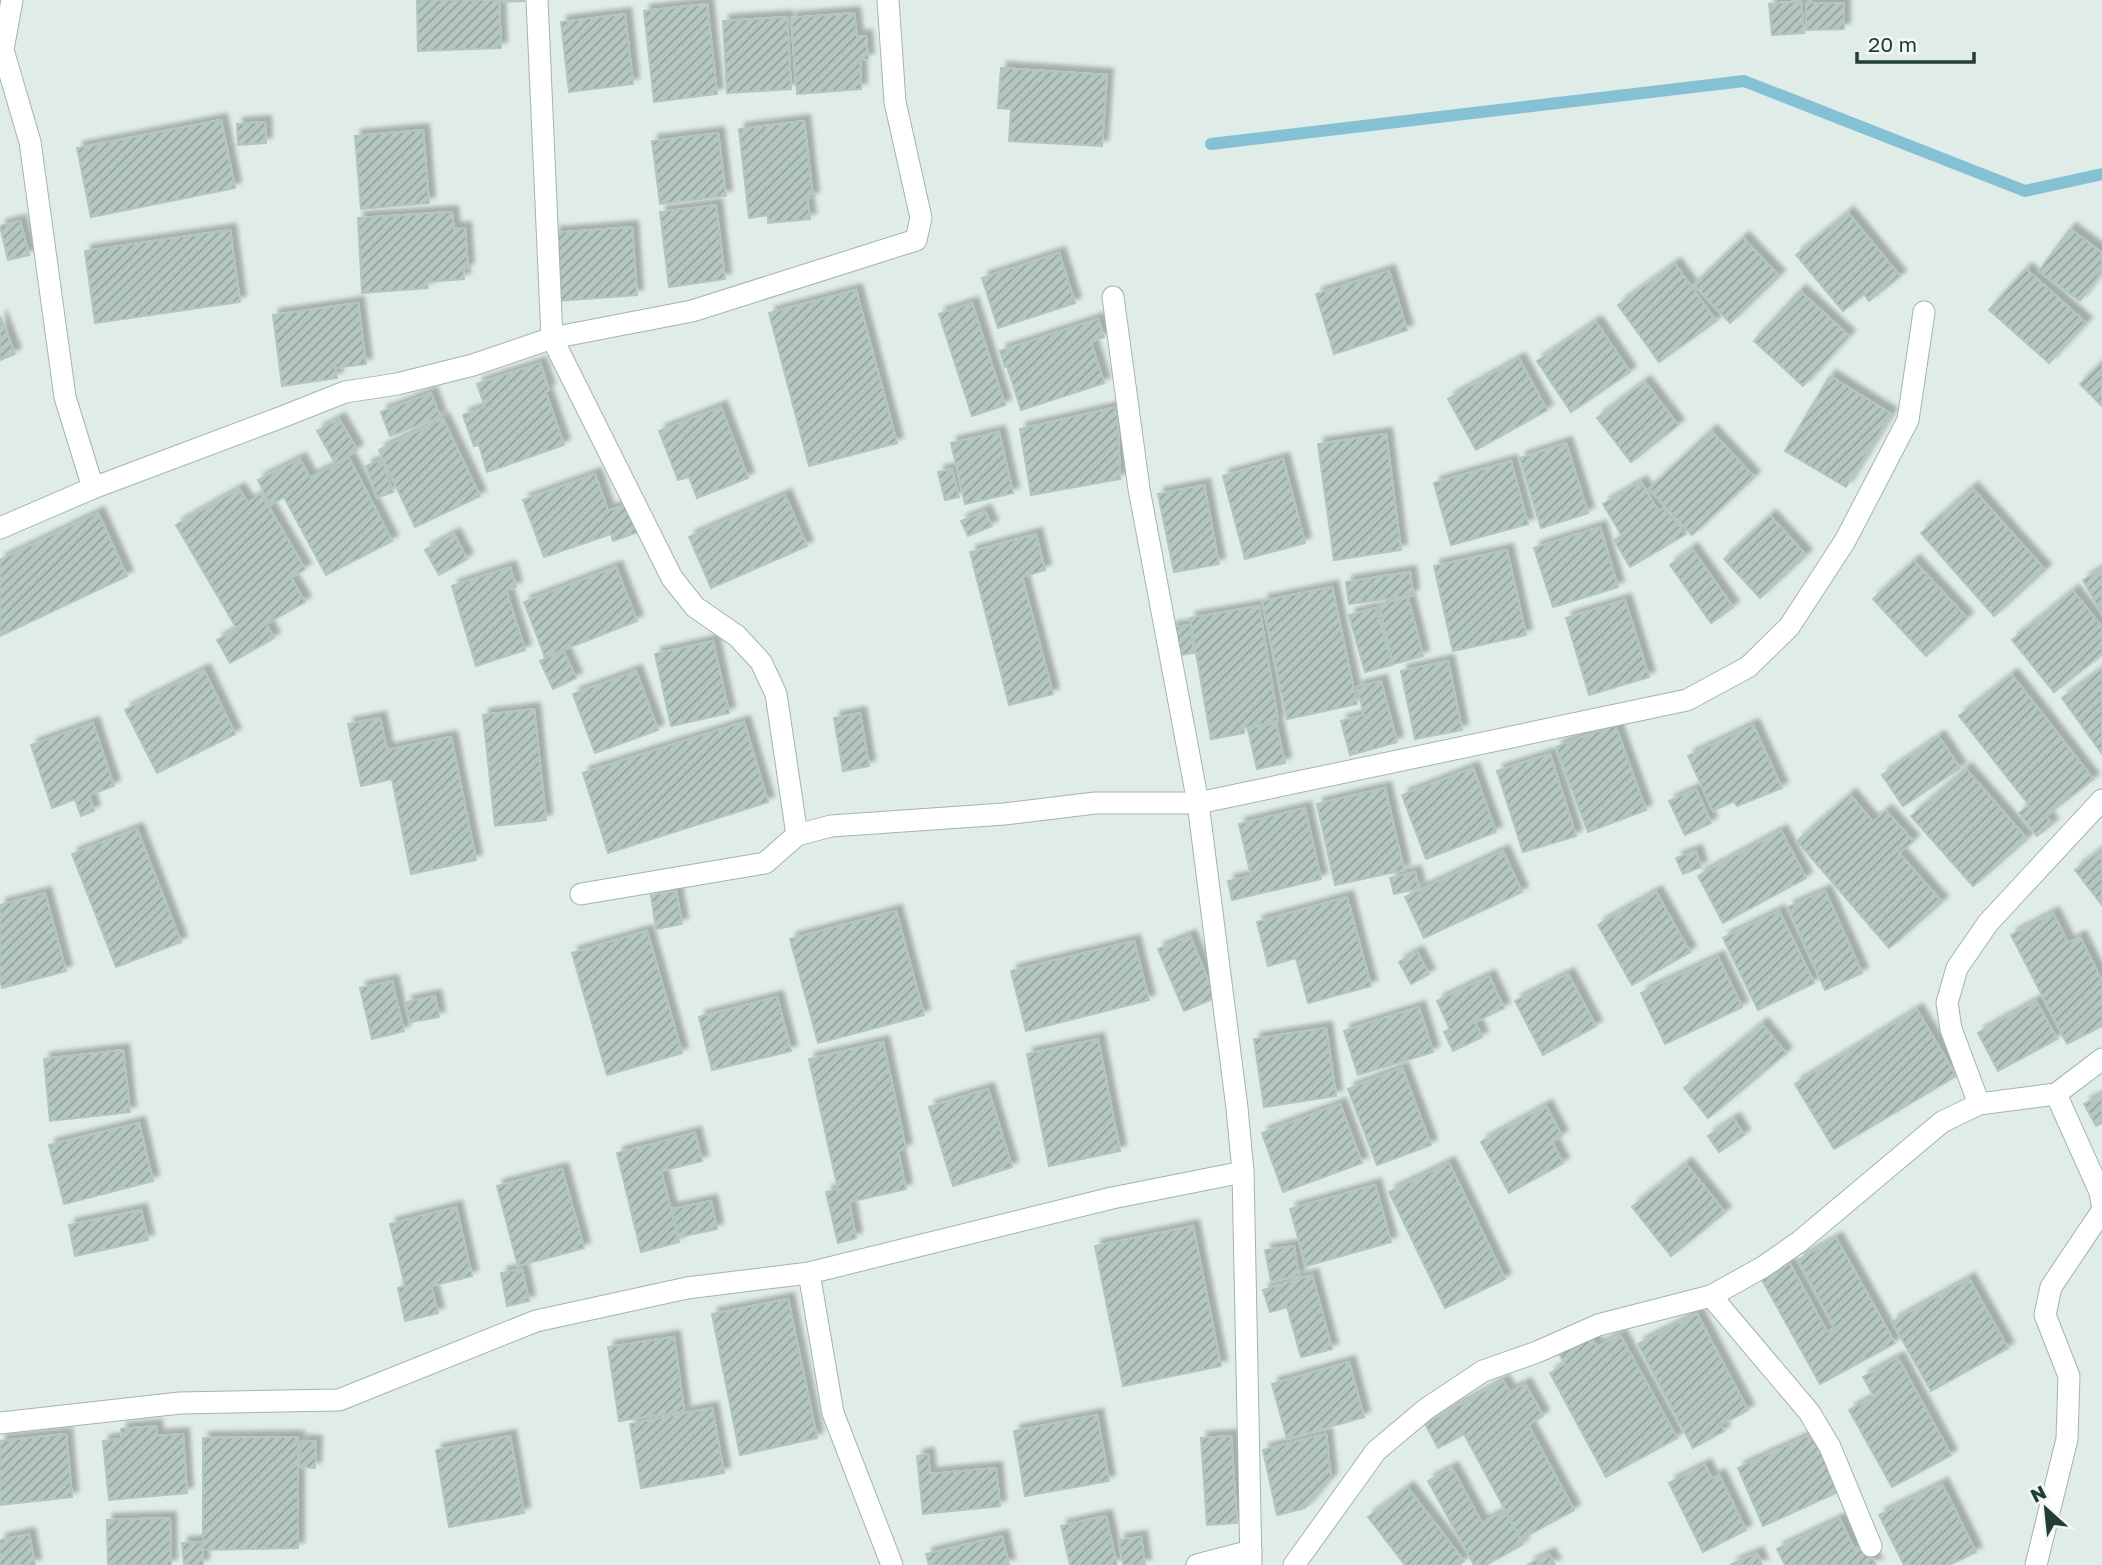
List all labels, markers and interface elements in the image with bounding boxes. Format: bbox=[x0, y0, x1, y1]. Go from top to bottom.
scale bar bbox=[1857, 21, 1974, 65]
text: 20 m bbox=[1868, 31, 1917, 57]
north arrow bbox=[2011, 1474, 2081, 1544]
text: N bbox=[2026, 1480, 2050, 1507]

